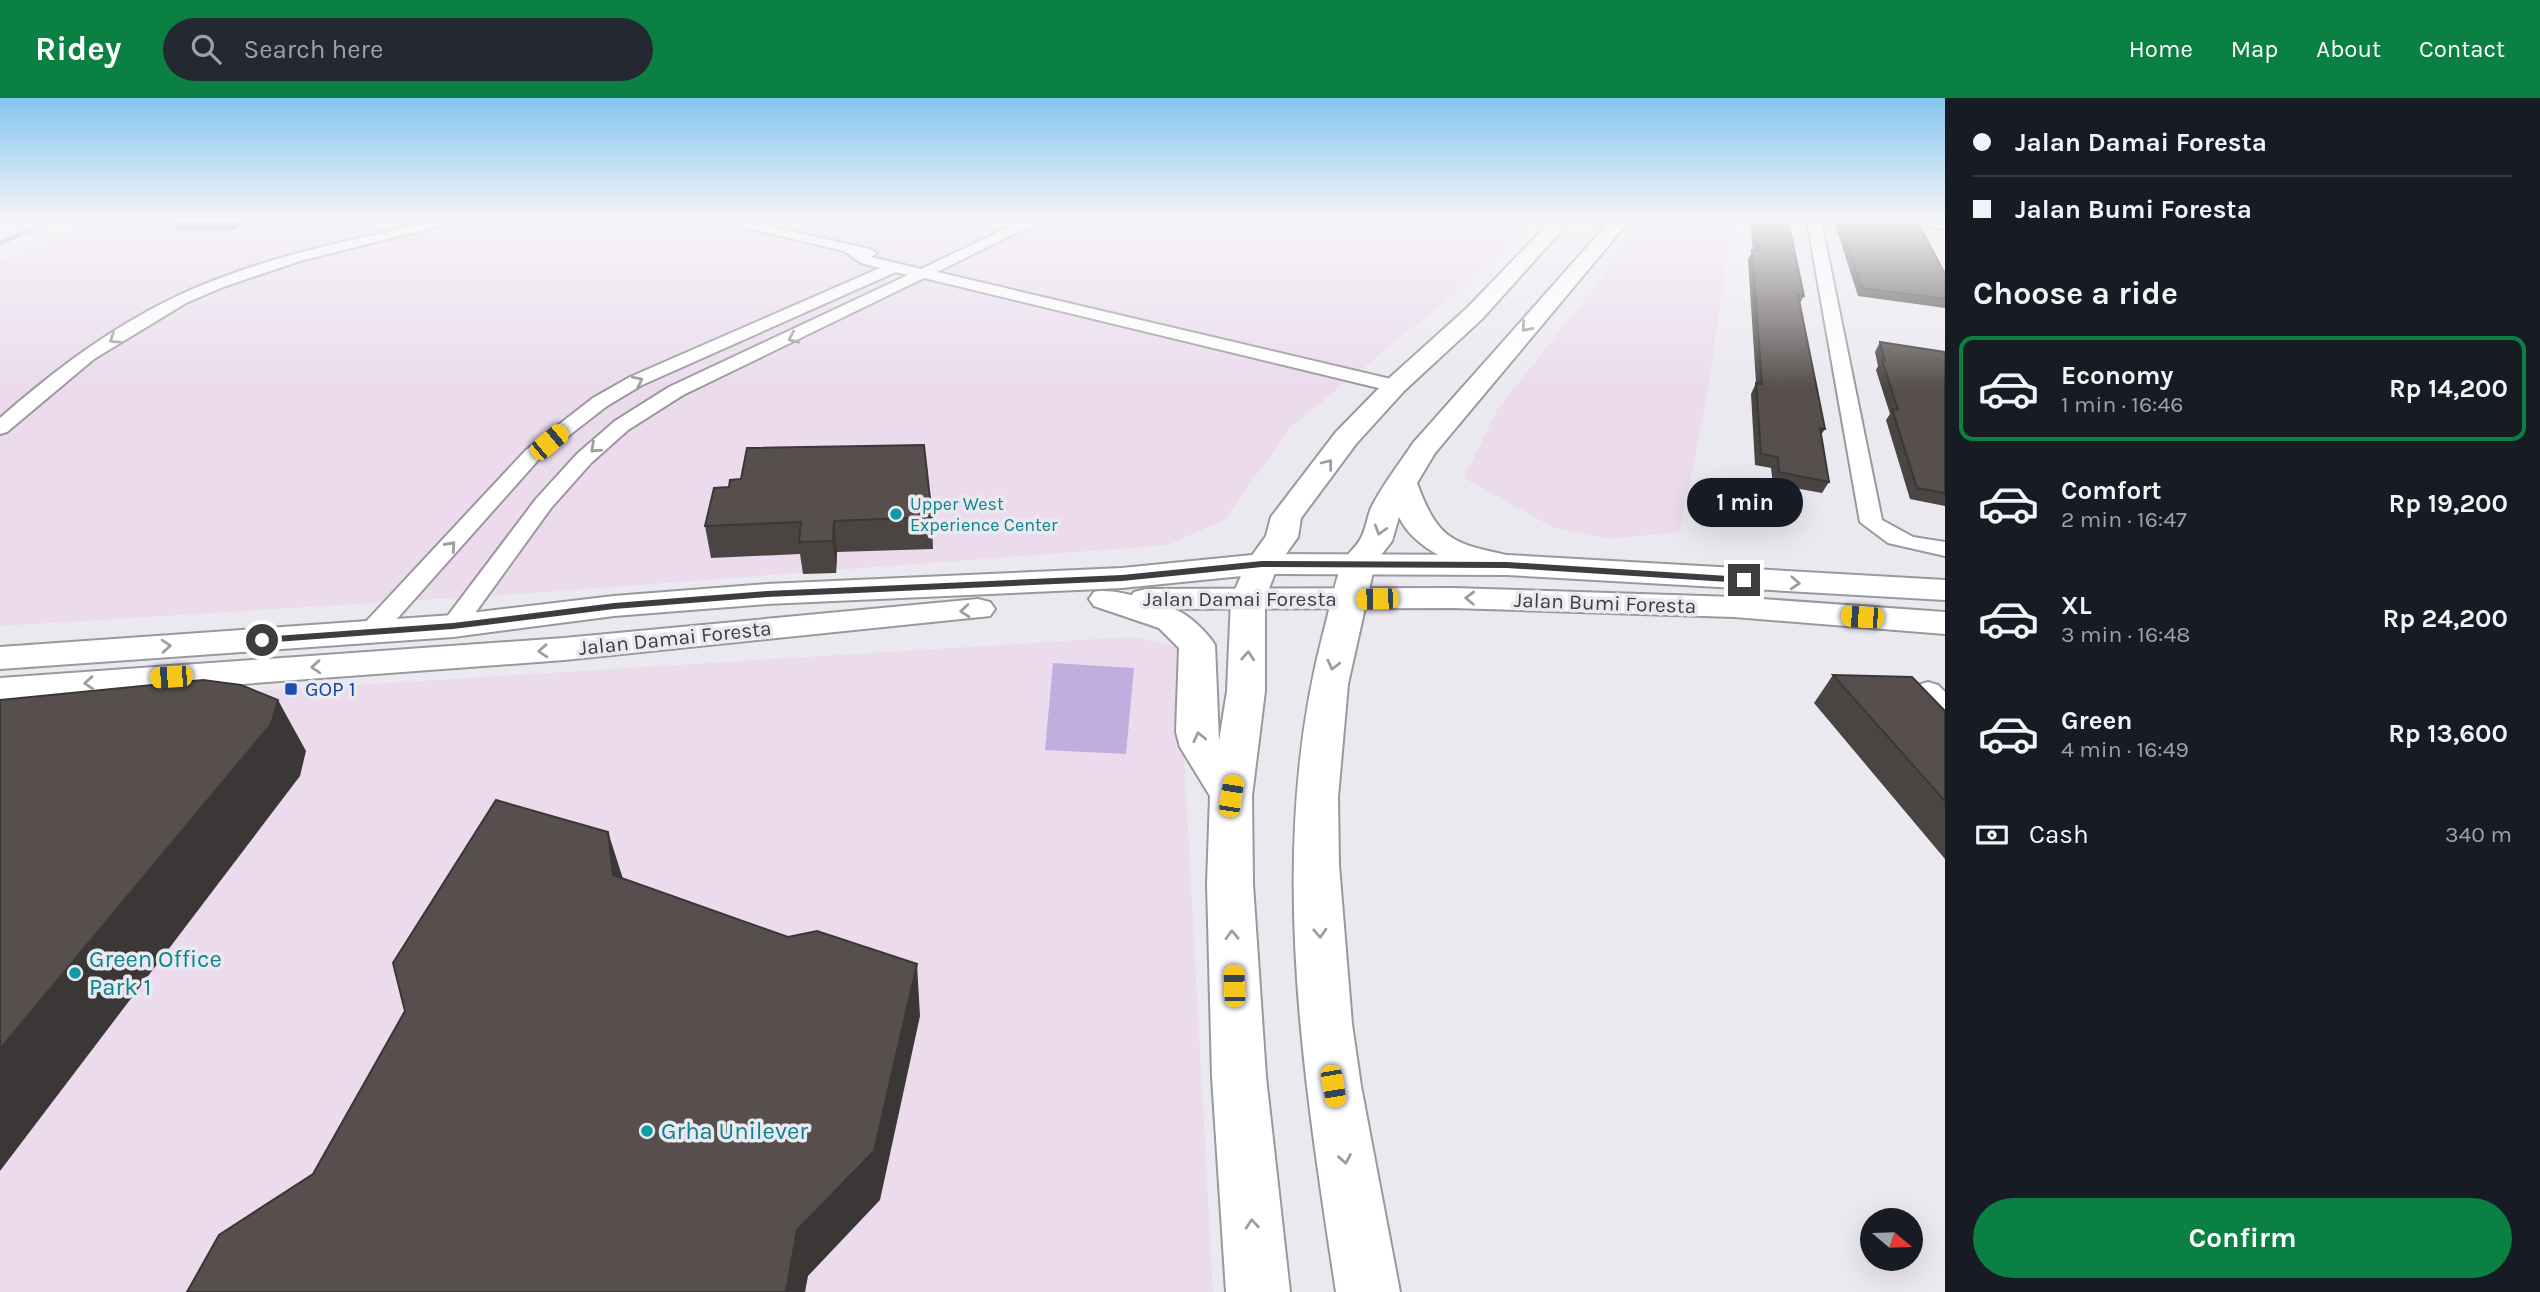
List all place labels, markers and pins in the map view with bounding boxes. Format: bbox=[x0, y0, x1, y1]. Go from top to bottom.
place label: Upper West Experience Center bbox=[910, 493, 1058, 536]
marker: Upper West Experience Center bbox=[888, 506, 904, 522]
place label: GOP 1 bbox=[305, 677, 356, 701]
marker: GOP 1 bbox=[283, 681, 299, 697]
place label: Green Office Park 1 bbox=[89, 945, 222, 1001]
marker: Green Office Park 1 bbox=[67, 965, 83, 981]
place label: Grha Unilever bbox=[661, 1117, 808, 1145]
marker: Grha Unilever bbox=[639, 1123, 655, 1139]

